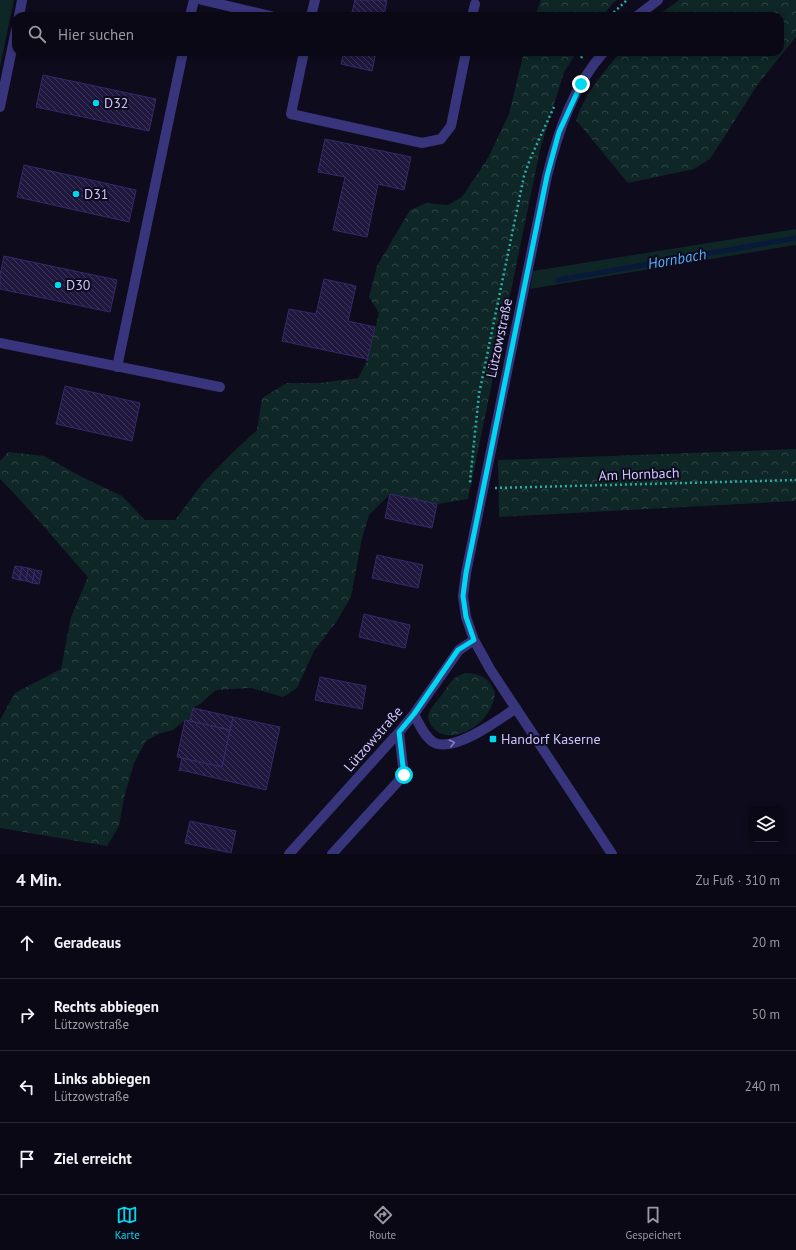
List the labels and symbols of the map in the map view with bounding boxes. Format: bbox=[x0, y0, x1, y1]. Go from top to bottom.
route end bbox=[572, 75, 590, 93]
place label: D32 bbox=[104, 94, 128, 112]
marker: D32 bbox=[91, 98, 101, 108]
place label: D31 bbox=[84, 185, 108, 203]
marker: D31 bbox=[71, 189, 81, 199]
water label: Hornbach bbox=[646, 244, 708, 273]
place label: D30 bbox=[66, 276, 91, 294]
marker: D30 bbox=[53, 280, 63, 290]
street label: Lützowstraße bbox=[482, 297, 516, 379]
street label: Am Hornbach bbox=[598, 464, 680, 484]
street label: Lützowstraße bbox=[340, 703, 406, 775]
place label: Handorf Kaserne bbox=[501, 730, 601, 748]
marker: Handorf Kaserne bbox=[488, 734, 498, 744]
one-way arrow bbox=[448, 740, 455, 748]
route start bbox=[395, 766, 413, 784]

